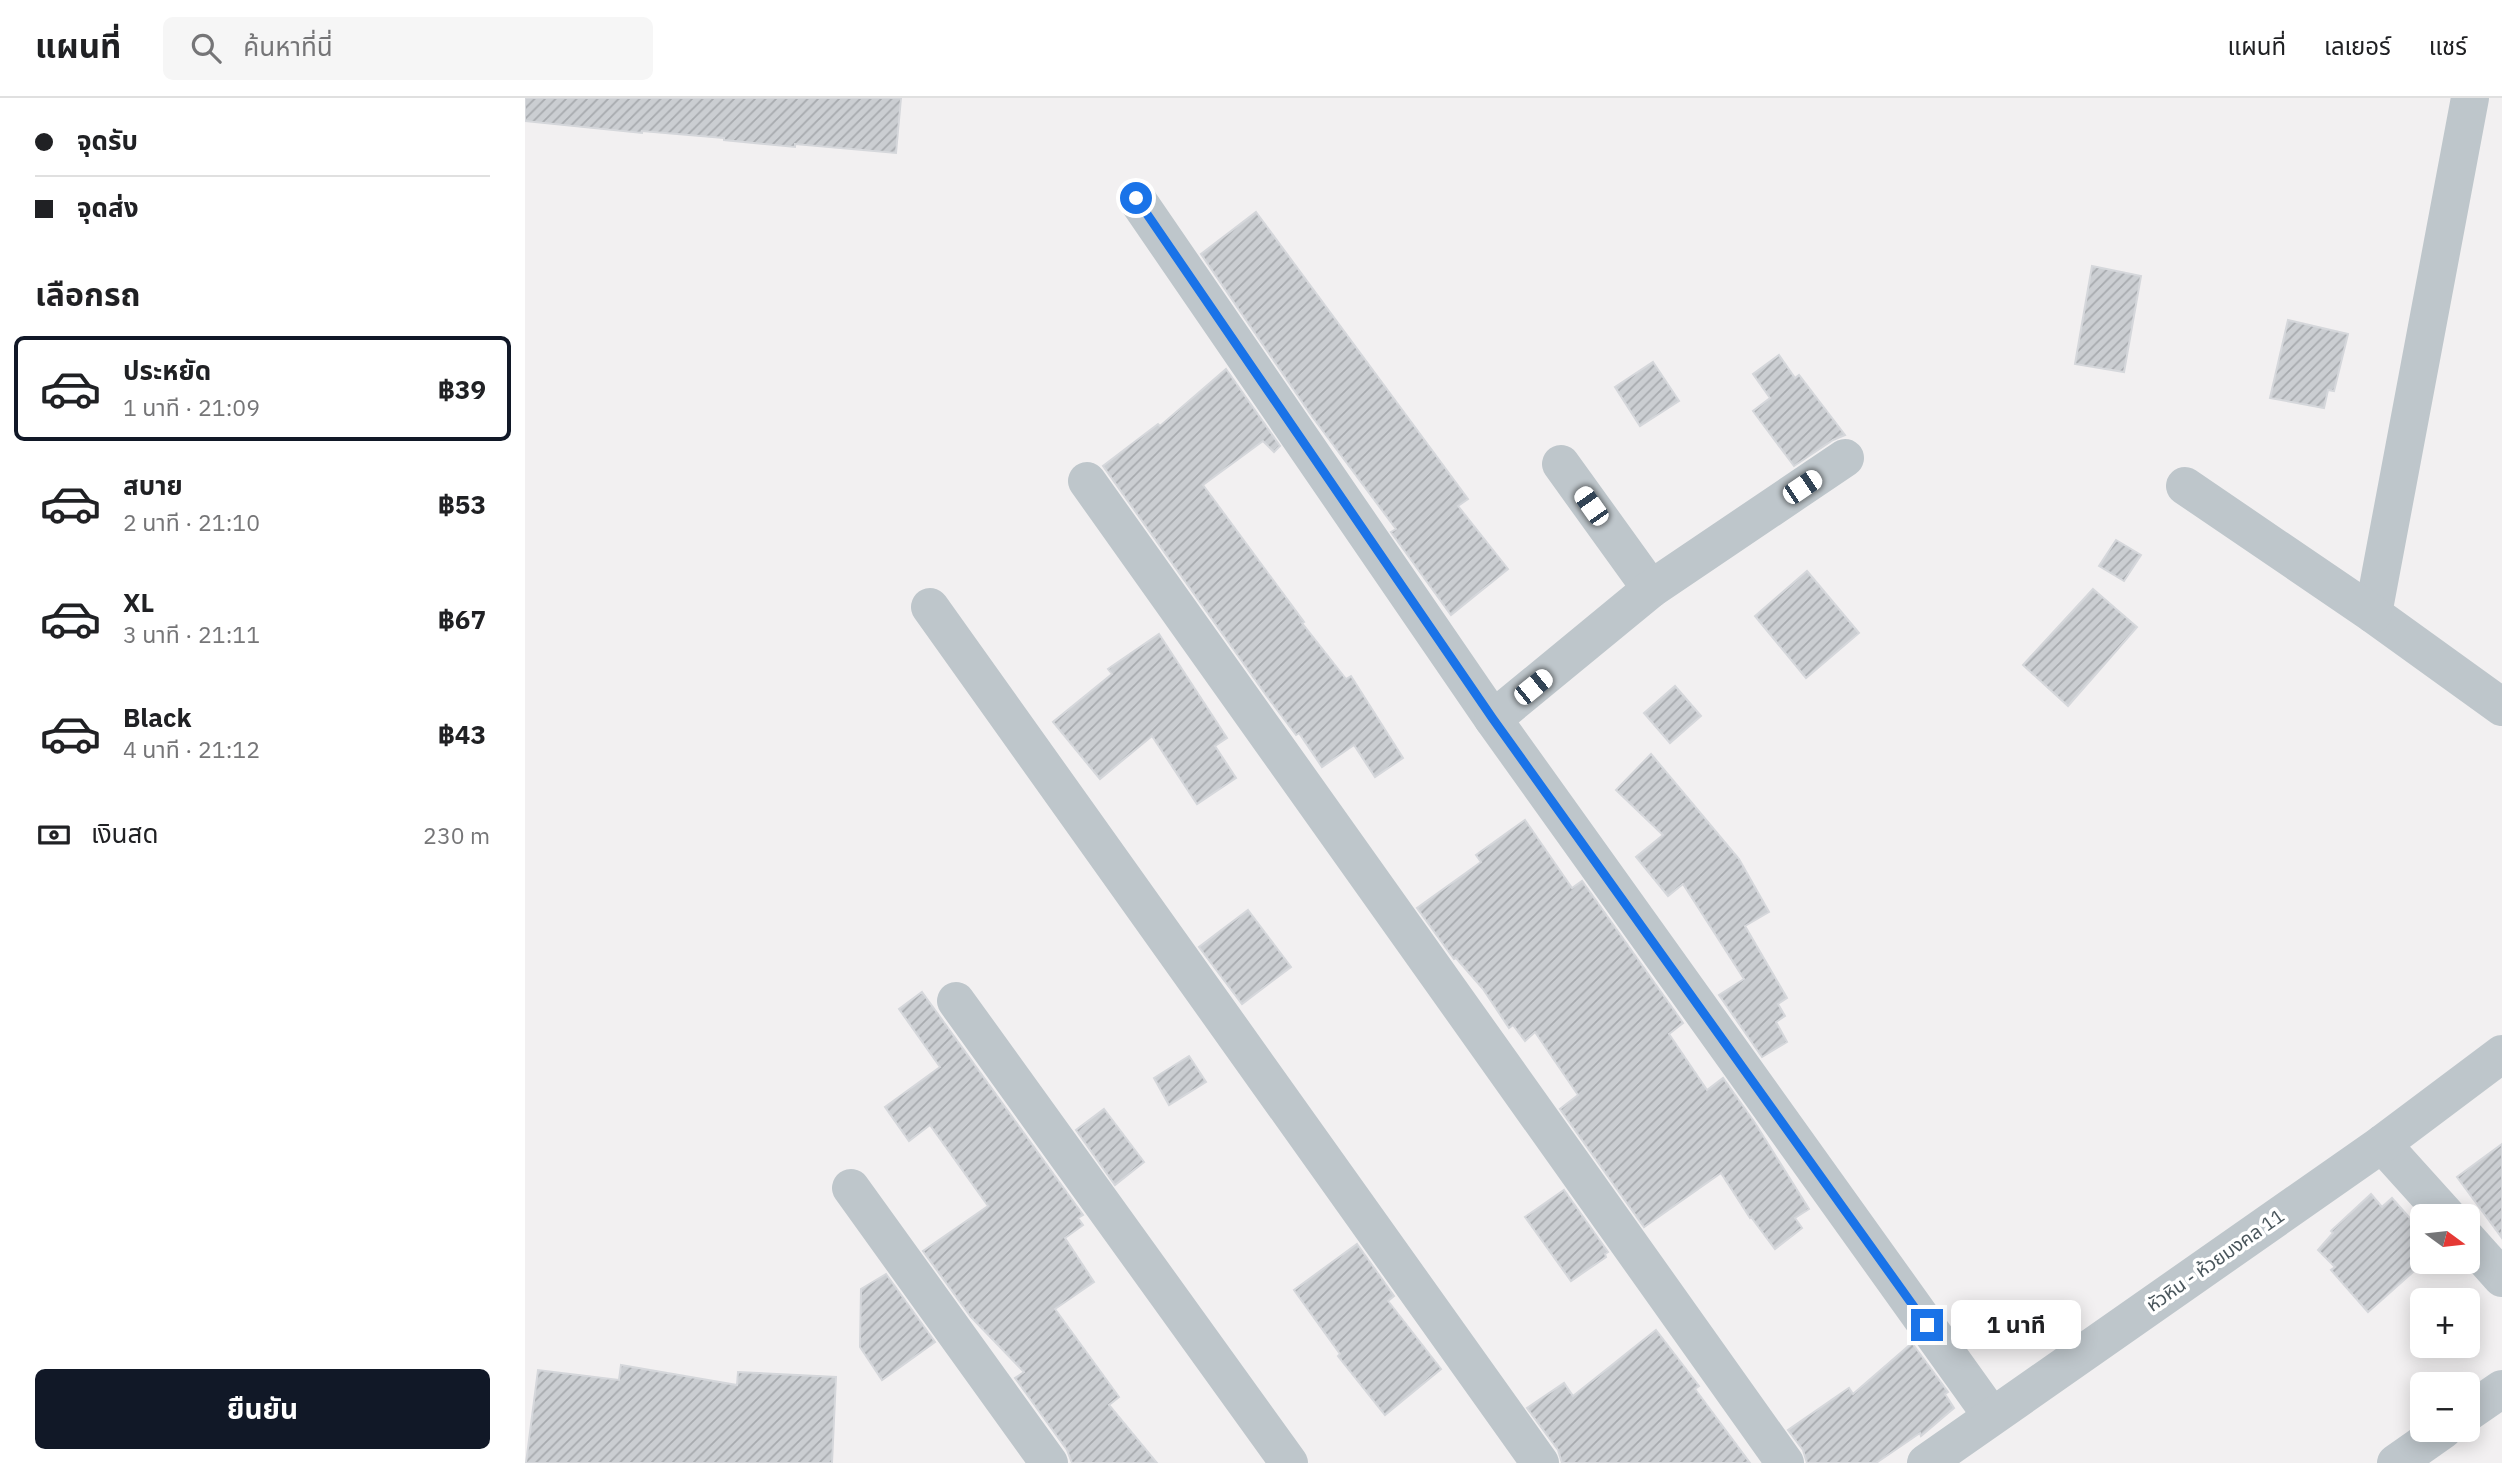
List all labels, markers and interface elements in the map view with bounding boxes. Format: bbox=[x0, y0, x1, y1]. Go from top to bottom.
search box bbox=[163, 17, 653, 80]
text: แผนที่ bbox=[35, 24, 121, 67]
icon: search bbox=[187, 29, 225, 67]
text: ค้นหาที่นี่ bbox=[243, 29, 333, 63]
text: แผนที่ bbox=[2228, 30, 2286, 62]
text: เลเยอร์ bbox=[2324, 30, 2391, 62]
text: แชร์ bbox=[2429, 30, 2467, 62]
text: จุดรับ bbox=[77, 123, 138, 157]
route start bbox=[1120, 182, 1152, 214]
text: จุดส่ง bbox=[77, 190, 139, 224]
text: เลือกรถ bbox=[35, 273, 140, 315]
text: ประหยัด bbox=[123, 353, 211, 387]
icon: car bbox=[39, 357, 102, 420]
text: ฿39 bbox=[438, 372, 486, 406]
text: 1 นาที · 21:09 bbox=[123, 392, 260, 422]
car bbox=[1779, 467, 1826, 507]
text: สบาย bbox=[123, 468, 183, 502]
icon: car bbox=[39, 472, 102, 535]
car bbox=[1571, 483, 1612, 529]
text: ฿53 bbox=[438, 487, 486, 521]
text: 2 นาที · 21:10 bbox=[123, 507, 260, 537]
text: XL bbox=[123, 585, 154, 619]
icon: car bbox=[39, 587, 102, 650]
text: ฿67 bbox=[438, 602, 486, 636]
text: 3 นาที · 21:11 bbox=[123, 619, 260, 649]
car bbox=[1511, 666, 1556, 708]
text: Black bbox=[123, 700, 191, 734]
icon: car bbox=[39, 702, 102, 765]
text: ฿43 bbox=[438, 717, 486, 751]
text: 4 นาที · 21:12 bbox=[123, 734, 260, 764]
icon: cash bbox=[35, 816, 73, 854]
text: เงินสด bbox=[91, 816, 158, 850]
text: 230 m bbox=[423, 820, 490, 850]
street label: หัวหิน - ห้วยมงคล 11 bbox=[2141, 1203, 2289, 1317]
north arrow bbox=[2410, 1204, 2480, 1274]
map controls bbox=[2410, 1204, 2480, 1442]
button: + bbox=[2410, 1288, 2480, 1358]
callout: 1 นาที bbox=[1951, 1300, 2081, 1350]
route end bbox=[1911, 1309, 1943, 1341]
text: 1 นาที bbox=[1987, 1309, 2045, 1339]
button: ยืนยัน bbox=[35, 1369, 490, 1449]
button: − bbox=[2410, 1372, 2480, 1442]

